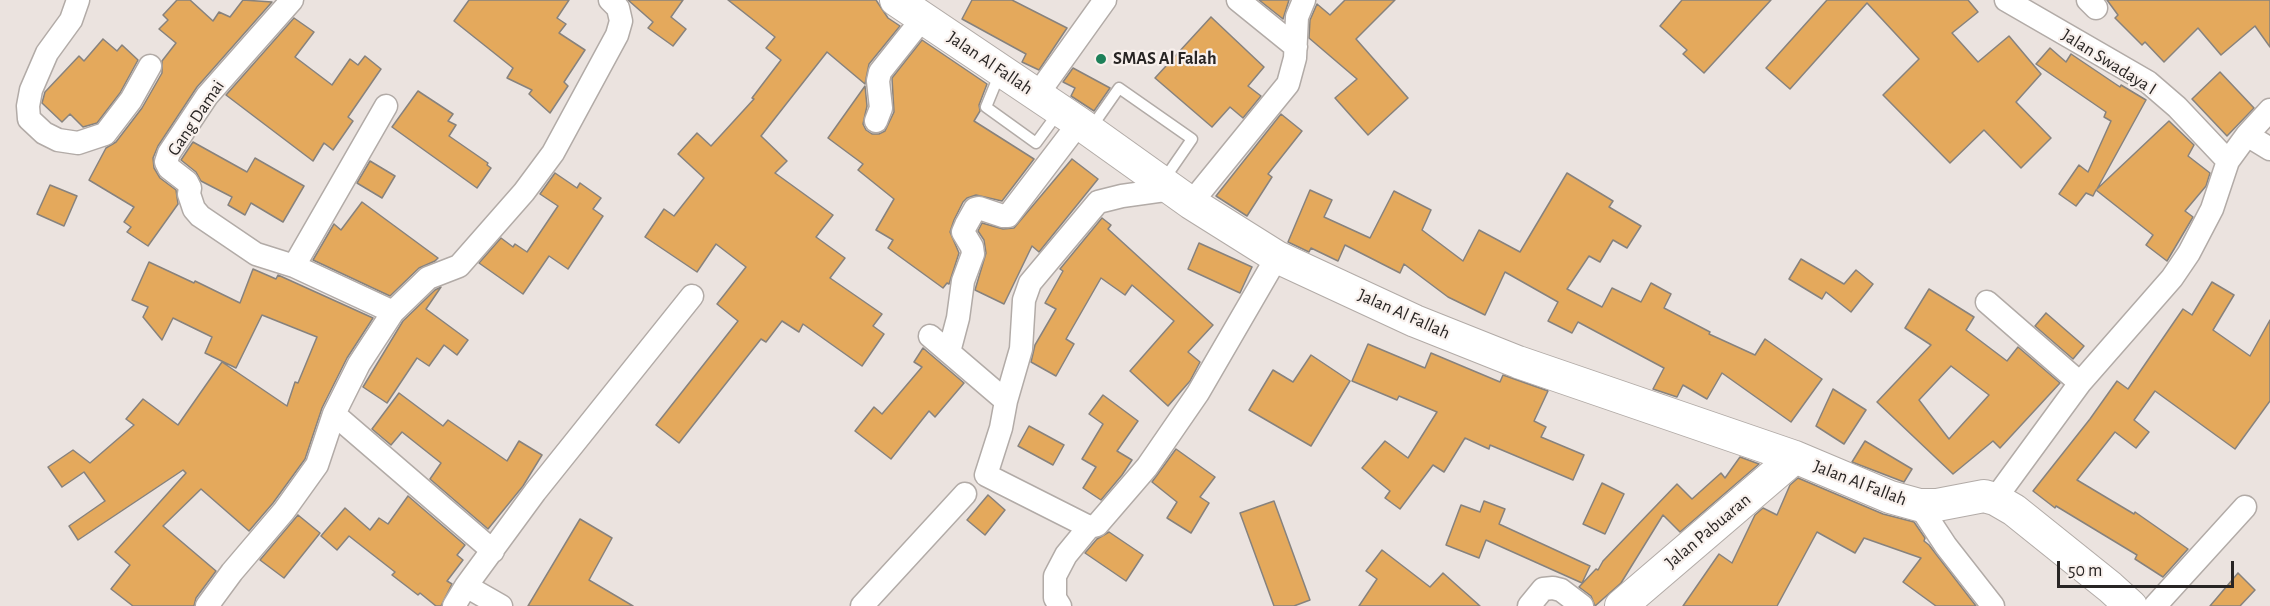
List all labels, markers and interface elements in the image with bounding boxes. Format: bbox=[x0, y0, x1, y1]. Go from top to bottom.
street label: Jalan Swadaya I bbox=[2058, 24, 2160, 100]
street label: Jalan Al Fallah bbox=[943, 27, 1037, 99]
place label: SMAS Al Falah bbox=[1113, 48, 1217, 70]
marker: SMAS Al Falah bbox=[1094, 52, 1108, 66]
street label: Gang Damai bbox=[163, 76, 229, 160]
street label: Jalan Al Fallah bbox=[1355, 284, 1453, 344]
street label: Jalan Al Fallah bbox=[1810, 455, 1910, 511]
street label: Jalan Pabuaran bbox=[1661, 489, 1755, 573]
scale bar bbox=[2060, 549, 2237, 587]
text: 50 m bbox=[2068, 562, 2102, 580]

